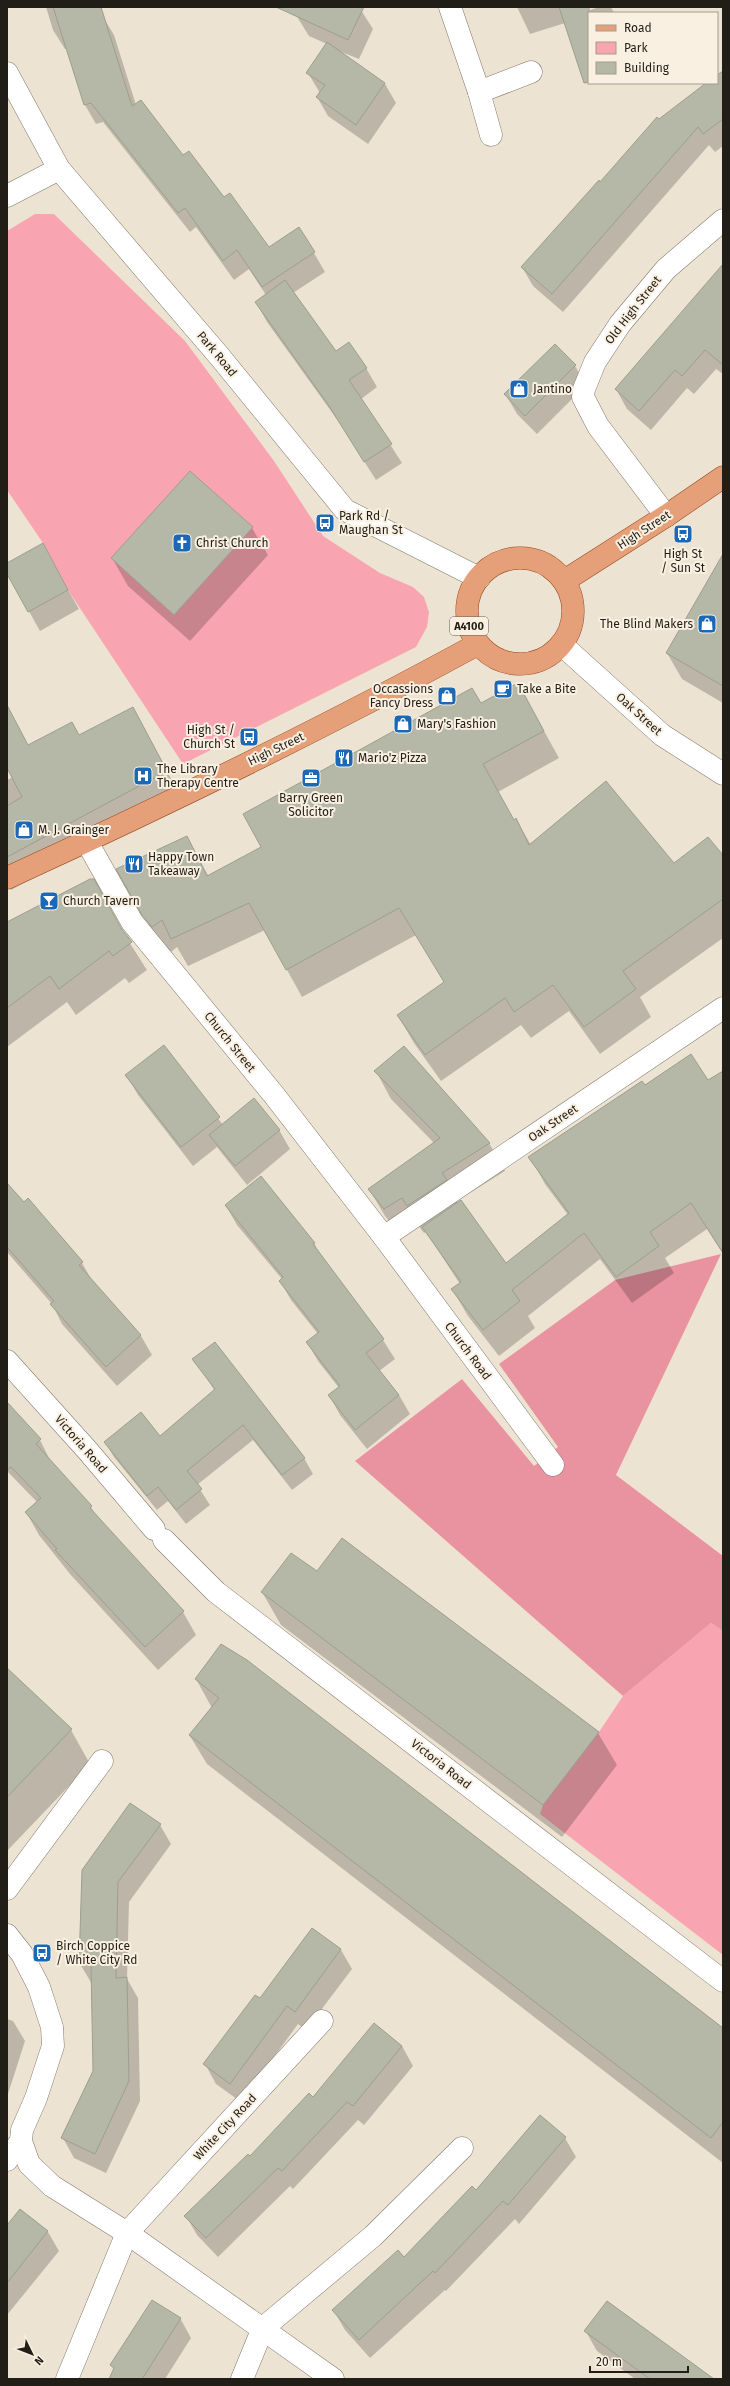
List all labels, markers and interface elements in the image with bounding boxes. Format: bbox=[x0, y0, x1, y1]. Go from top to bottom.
legend bbox=[588, 12, 718, 84]
text: Road bbox=[624, 21, 652, 35]
text: Park bbox=[624, 41, 648, 55]
text: Building bbox=[624, 61, 670, 75]
street label: Old High Street bbox=[602, 273, 664, 347]
street label: Park Road bbox=[194, 329, 240, 379]
shop icon: Jantino bbox=[508, 378, 530, 400]
place label: Jantino bbox=[533, 382, 572, 396]
street label: High Street bbox=[615, 507, 674, 552]
place label: Park Rd / Maughan St bbox=[339, 509, 403, 537]
bus stop icon: Park Rd / Maughan St bbox=[314, 512, 336, 534]
bus stop icon: High St / Sun St bbox=[672, 523, 694, 545]
church icon: Christ Church bbox=[171, 532, 193, 554]
place label: Christ Church bbox=[196, 536, 268, 550]
place label: High St / Sun St bbox=[661, 547, 706, 575]
shop icon: The Blind Makers bbox=[696, 613, 718, 635]
road number: A4100 bbox=[450, 617, 488, 635]
place label: The Blind Makers bbox=[600, 617, 693, 631]
cafe icon: Take a Bite bbox=[492, 678, 514, 700]
place label: Occassions Fancy Dress bbox=[370, 682, 433, 710]
place label: Take a Bite bbox=[517, 682, 576, 696]
shop icon: Occassions Fancy Dress bbox=[436, 685, 458, 707]
street label: Oak Street bbox=[613, 690, 665, 739]
shop icon: Mary's Fashion bbox=[392, 713, 414, 735]
place label: Mary's Fashion bbox=[417, 717, 496, 731]
place label: High St / Church St bbox=[183, 723, 236, 751]
bus stop icon: High St / Church St bbox=[238, 726, 260, 748]
street label: High Street bbox=[246, 729, 307, 769]
restaurant icon: Mario'z Pizza bbox=[333, 747, 355, 769]
place label: Mario'z Pizza bbox=[358, 751, 427, 765]
place label: The Library Therapy Centre bbox=[157, 762, 239, 790]
hospital icon: The Library Therapy Centre bbox=[132, 765, 154, 787]
office icon: Barry Green Solicitor bbox=[300, 767, 322, 789]
place label: Barry Green Solicitor bbox=[279, 791, 343, 819]
shop icon: M. J. Grainger bbox=[13, 819, 35, 841]
place label: M. J. Grainger bbox=[38, 823, 109, 837]
place label: Happy Town Takeaway bbox=[148, 850, 214, 878]
restaurant icon: Happy Town Takeaway bbox=[123, 853, 145, 875]
bar icon: Church Tavern bbox=[38, 890, 60, 912]
place label: Church Tavern bbox=[63, 894, 140, 908]
street label: Church Street bbox=[201, 1009, 259, 1075]
street label: Oak Street bbox=[526, 1101, 581, 1145]
street label: Church Road bbox=[442, 1319, 494, 1383]
street label: Victoria Road bbox=[52, 1412, 110, 1476]
street label: Victoria Road bbox=[408, 1736, 474, 1792]
place label: Birch Coppice / White City Rd bbox=[56, 1939, 137, 1967]
bus stop icon: Birch Coppice / White City Rd bbox=[31, 1942, 53, 1964]
street label: White City Road bbox=[191, 2091, 259, 2163]
north arrow bbox=[12, 2334, 52, 2374]
scale bar bbox=[590, 2348, 688, 2374]
text: N bbox=[32, 2353, 46, 2368]
text: 20 m bbox=[596, 2355, 622, 2369]

